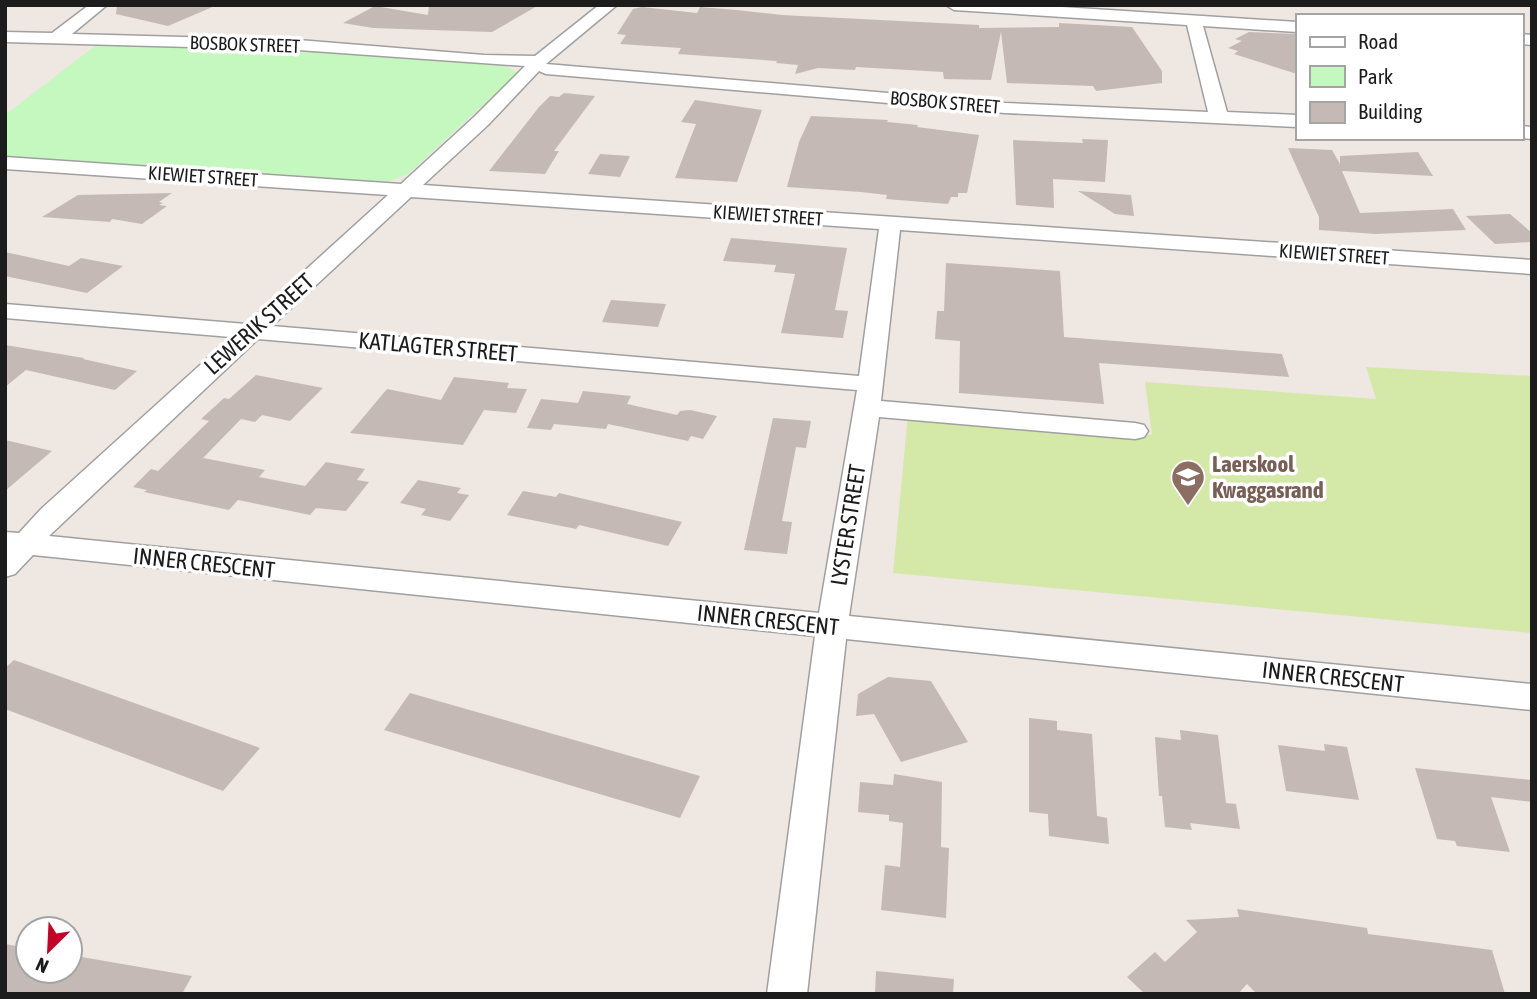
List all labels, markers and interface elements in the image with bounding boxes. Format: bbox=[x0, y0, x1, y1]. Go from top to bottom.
legend bbox=[1296, 14, 1523, 140]
text: Road bbox=[1358, 29, 1398, 53]
street label: BOSBOK STREET bbox=[189, 31, 301, 57]
text: Park bbox=[1358, 64, 1393, 88]
street label: BOSBOK STREET bbox=[889, 86, 1002, 118]
text: Building bbox=[1358, 99, 1422, 123]
street label: KIEWIET STREET bbox=[147, 161, 259, 191]
street label: KIEWIET STREET bbox=[712, 200, 824, 230]
street label: KIEWIET STREET bbox=[1278, 239, 1390, 269]
street label: LEWERIK STREET bbox=[199, 268, 319, 380]
street label: KATLAGTER STREET bbox=[357, 327, 519, 367]
place label: Laerskool Kwaggasrand bbox=[1212, 451, 1324, 503]
school or university icon: Laerskool Kwaggasrand bbox=[1169, 458, 1207, 507]
street label: LYSTER STREET bbox=[826, 462, 870, 588]
street label: INNER CRESCENT bbox=[132, 543, 276, 583]
street label: INNER CRESCENT bbox=[696, 600, 840, 640]
street label: INNER CRESCENT bbox=[1261, 657, 1405, 697]
north arrow bbox=[14, 915, 84, 985]
text: N bbox=[32, 953, 52, 978]

